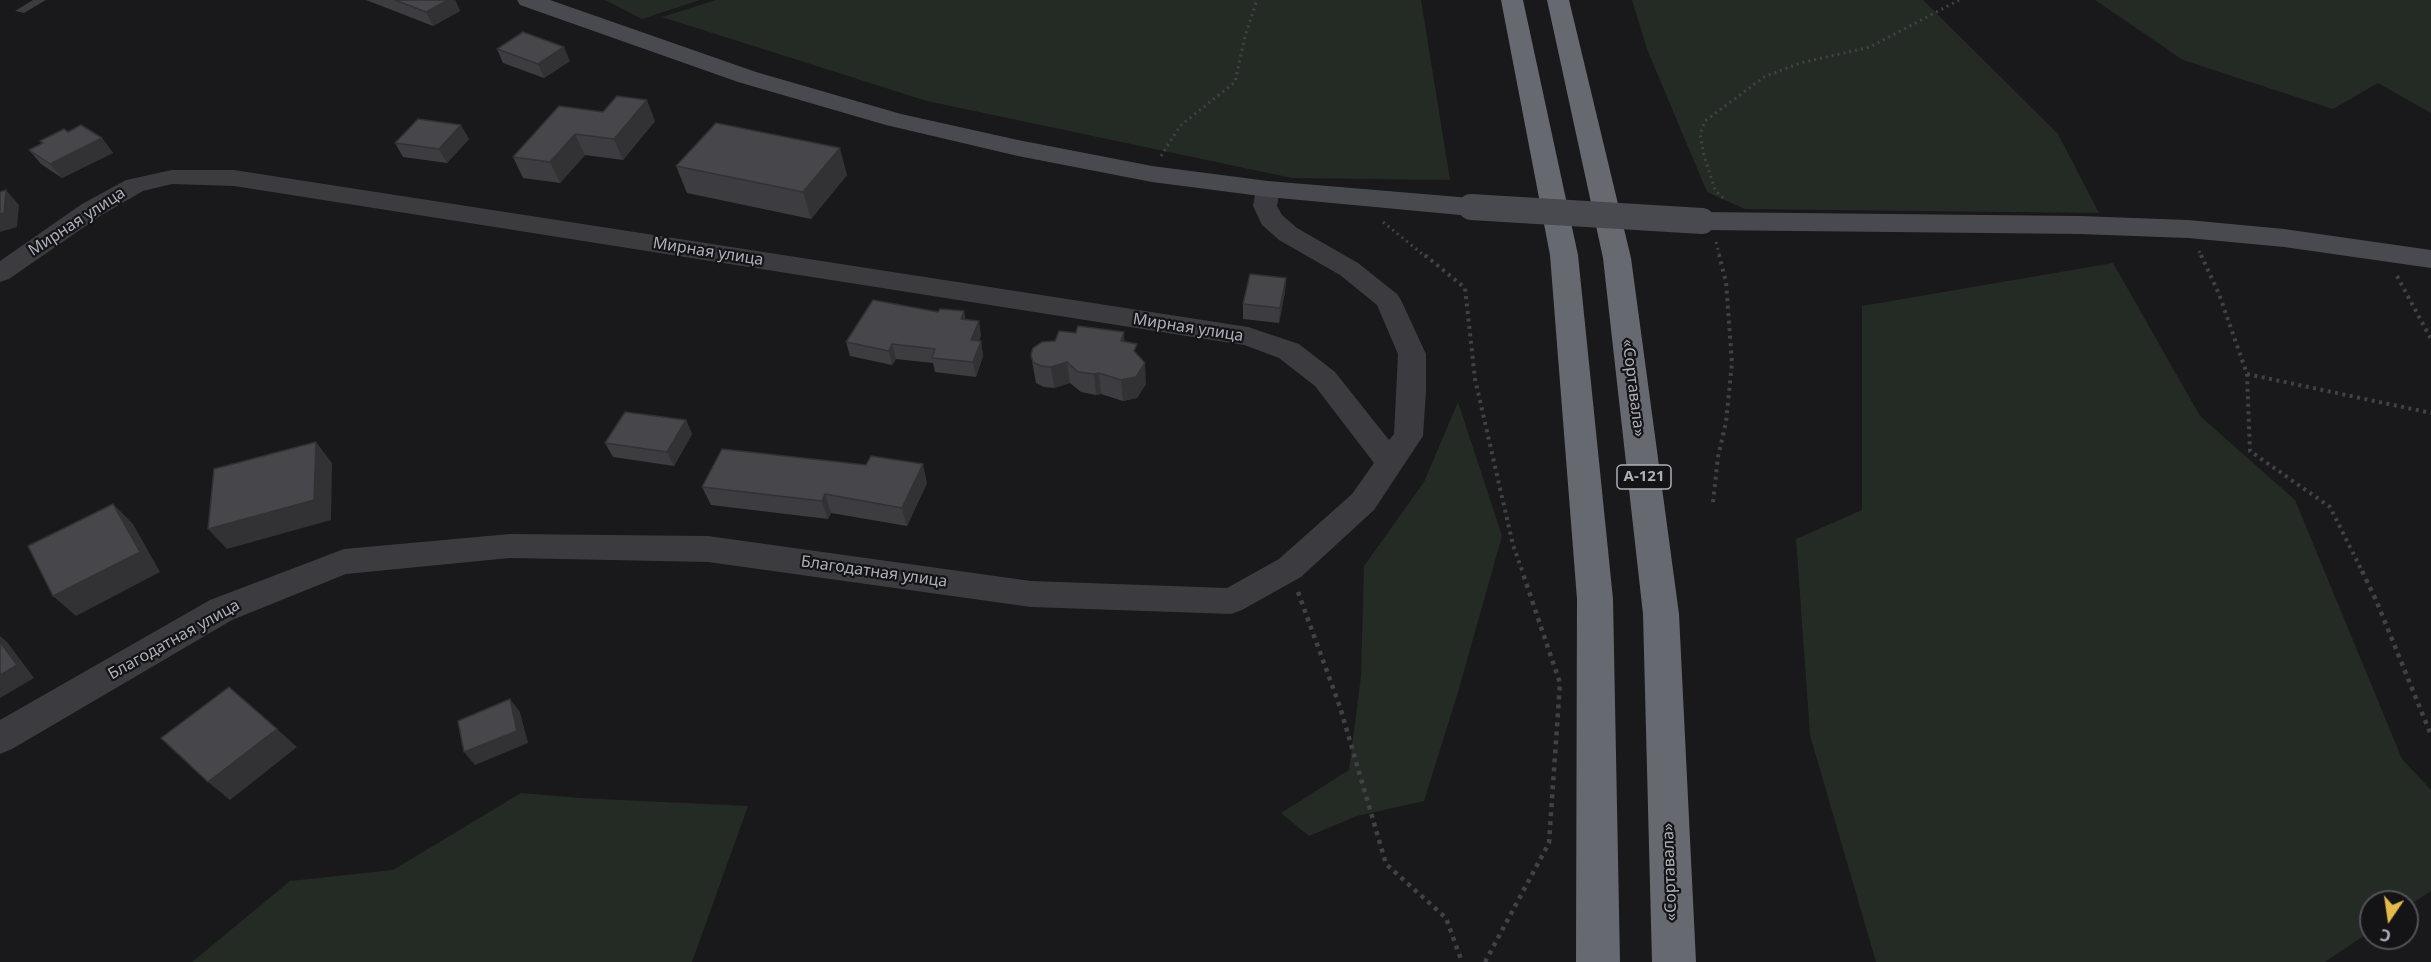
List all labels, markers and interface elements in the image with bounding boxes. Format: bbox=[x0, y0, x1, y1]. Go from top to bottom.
street label: Мирная улица bbox=[25, 184, 129, 260]
street label: Мирная улица bbox=[651, 234, 765, 270]
street label: Мирная улица bbox=[1131, 310, 1245, 346]
street label: «Сортавала» bbox=[1617, 338, 1649, 438]
road number: А-121 bbox=[1617, 465, 1671, 489]
street label: Благодатная улица bbox=[800, 552, 948, 592]
street label: Благодатная улица bbox=[105, 596, 243, 684]
street label: «Сортавала» bbox=[1659, 823, 1681, 921]
north arrow bbox=[2359, 890, 2419, 950]
text: С bbox=[2378, 924, 2393, 947]

